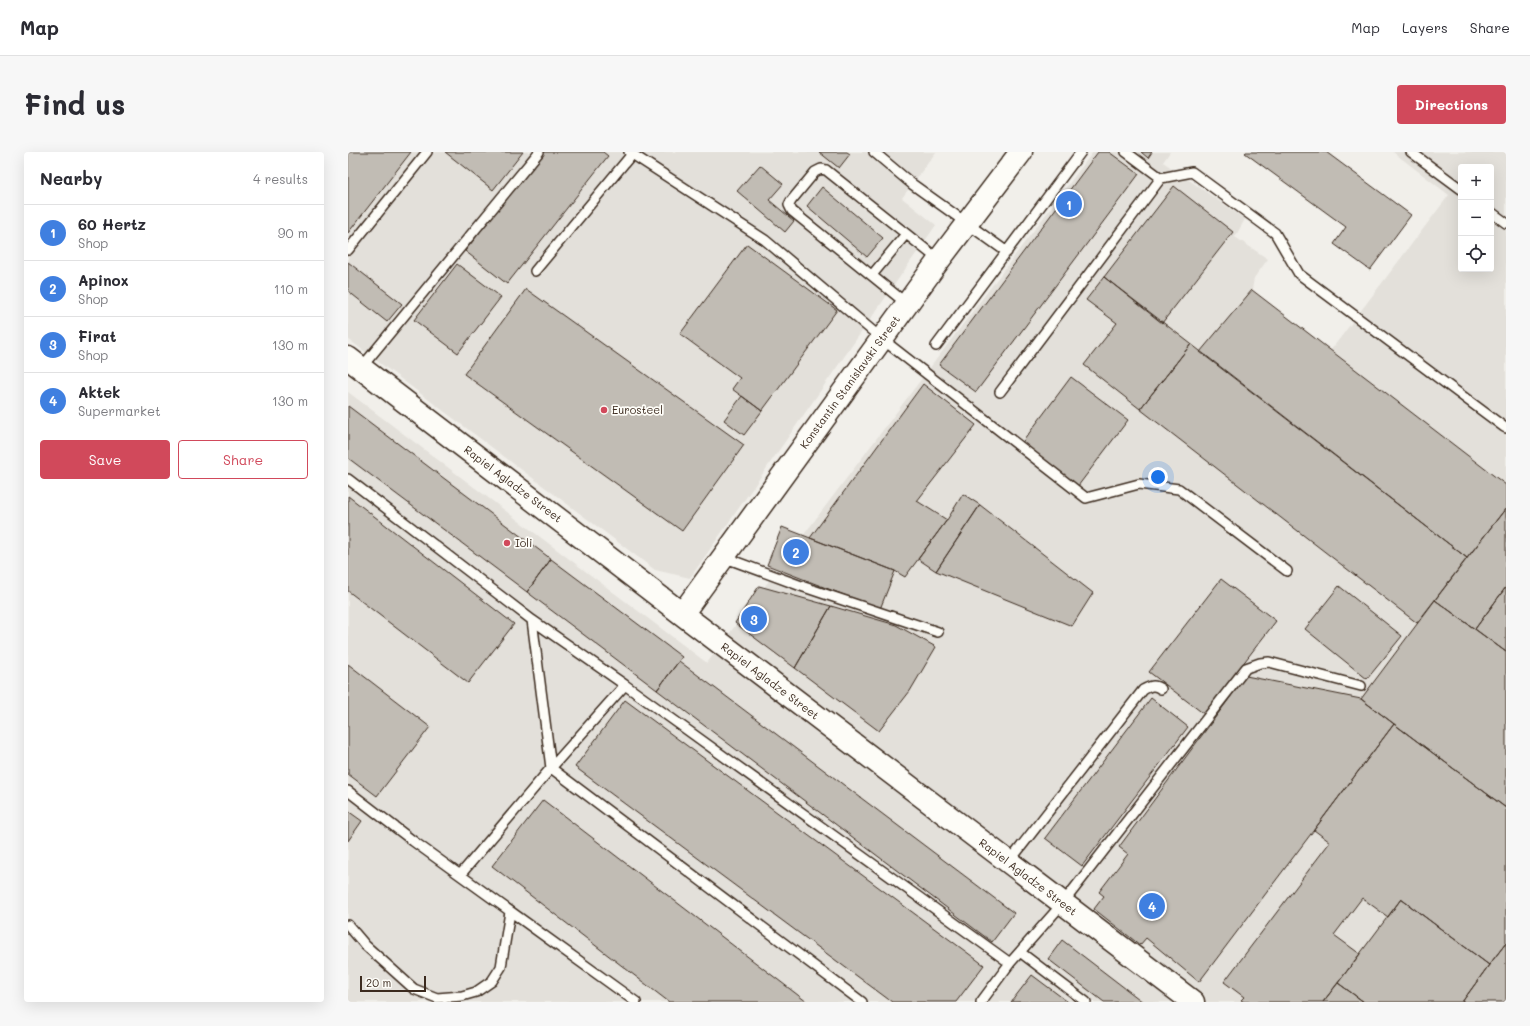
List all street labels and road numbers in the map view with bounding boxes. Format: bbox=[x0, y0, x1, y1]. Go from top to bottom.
street label: Konstantin Stanislavski Street bbox=[796, 312, 903, 451]
street label: Rapiel Agladze Street bbox=[461, 442, 566, 526]
street label: Rapiel Agladze Street bbox=[718, 639, 823, 723]
street label: Rapiel Agladze Street bbox=[976, 835, 1081, 919]

